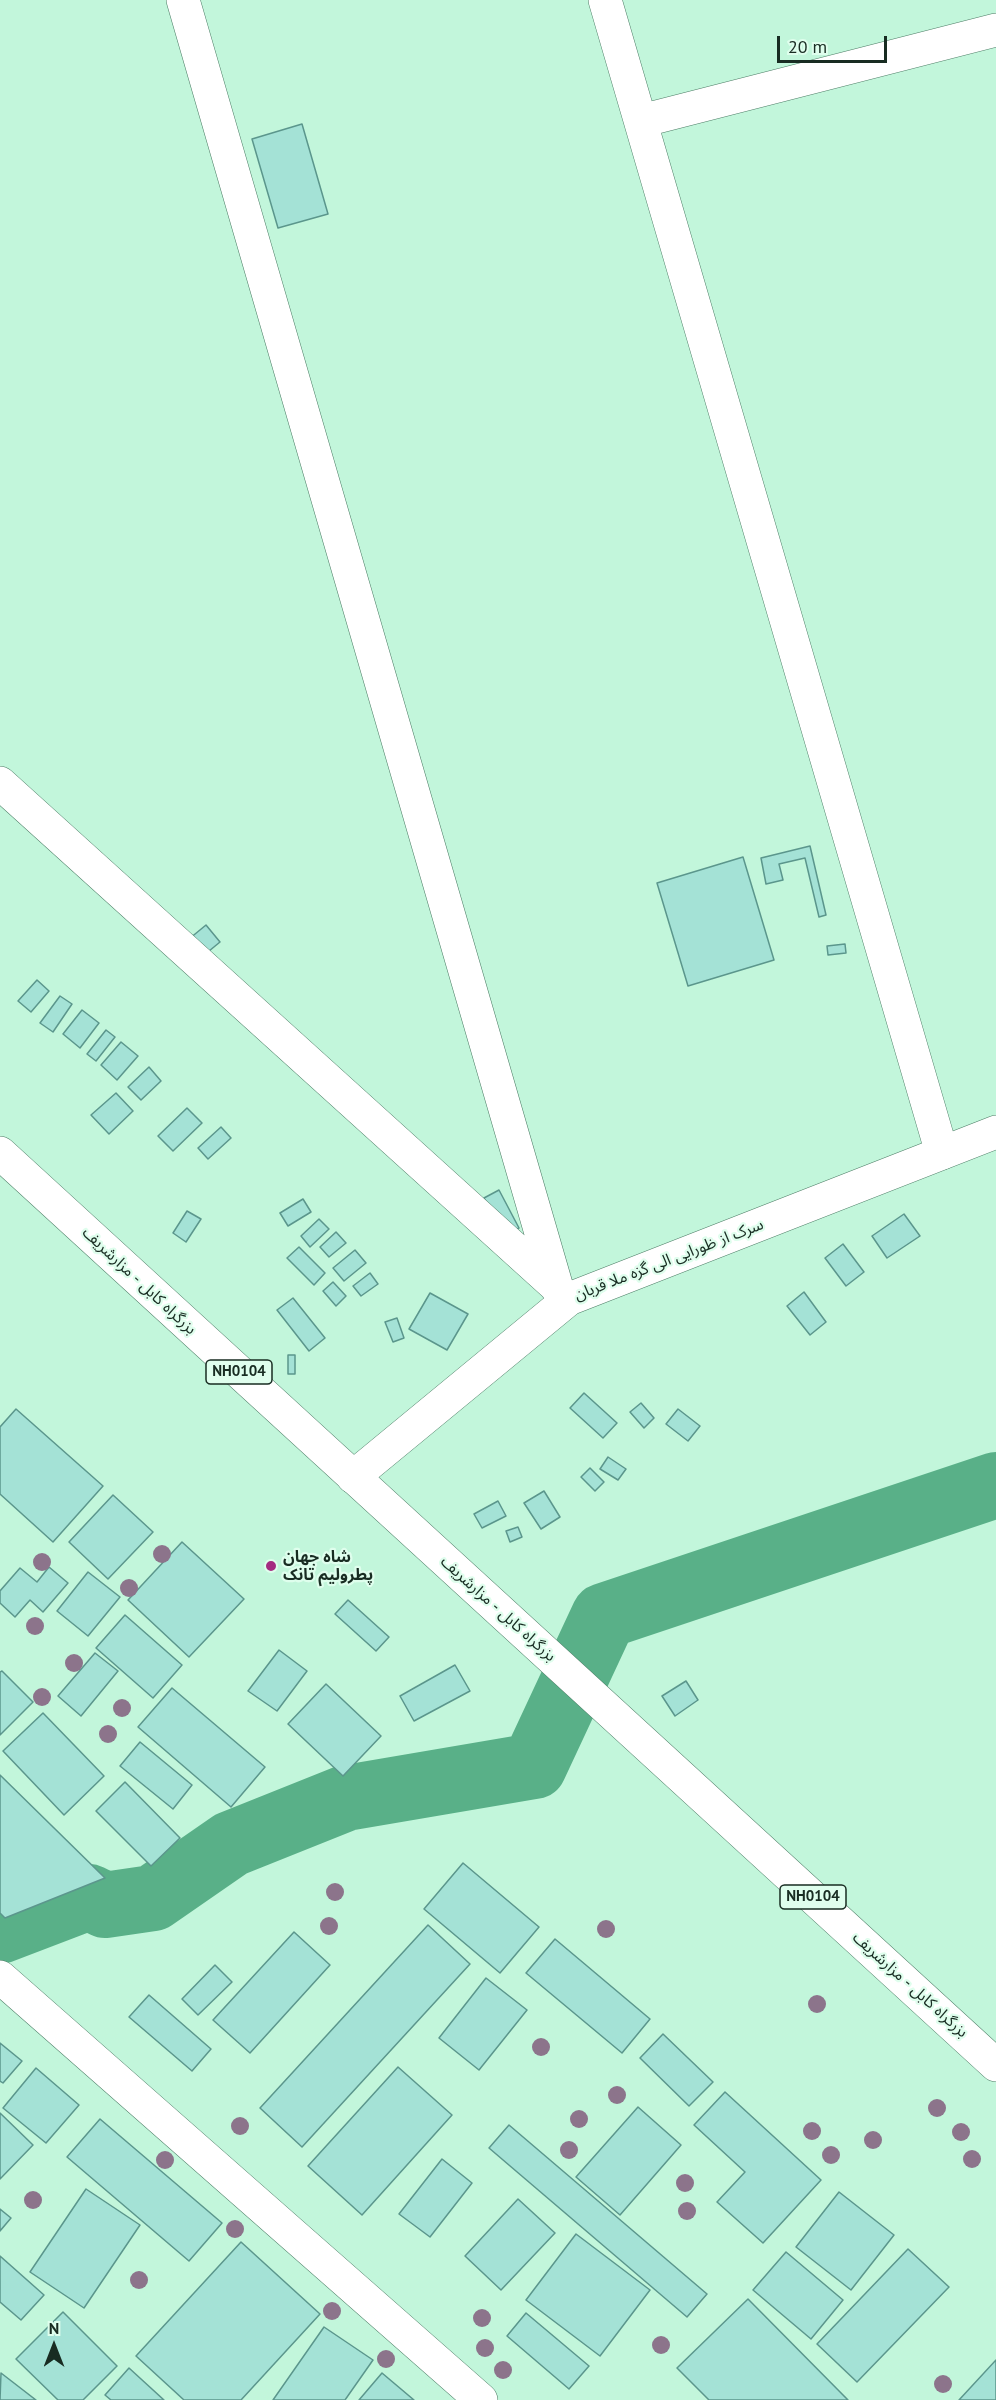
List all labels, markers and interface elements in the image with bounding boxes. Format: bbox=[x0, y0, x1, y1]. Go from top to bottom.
scale bar bbox=[780, 24, 890, 62]
text: 20 m bbox=[788, 35, 827, 58]
street label: سرک از ظورایی الی گزه ملا قربان bbox=[572, 1215, 766, 1305]
street label: بزرگراه کابل - مزارشریف bbox=[78, 1223, 200, 1339]
road number: NH0104 bbox=[206, 1360, 272, 1384]
place label: شاه جهان پطرولیم تانک bbox=[283, 1547, 373, 1585]
street label: بزرگراه کابل - مزارشریف bbox=[436, 1552, 560, 1666]
marker: شاه جهان پطرولیم تانک bbox=[264, 1559, 278, 1573]
road number: NH0104 bbox=[780, 1885, 846, 1909]
street label: بزرگراه کابل - مزارشریف bbox=[848, 1928, 972, 2042]
north arrow bbox=[24, 2316, 84, 2376]
text: N bbox=[49, 2318, 59, 2338]

